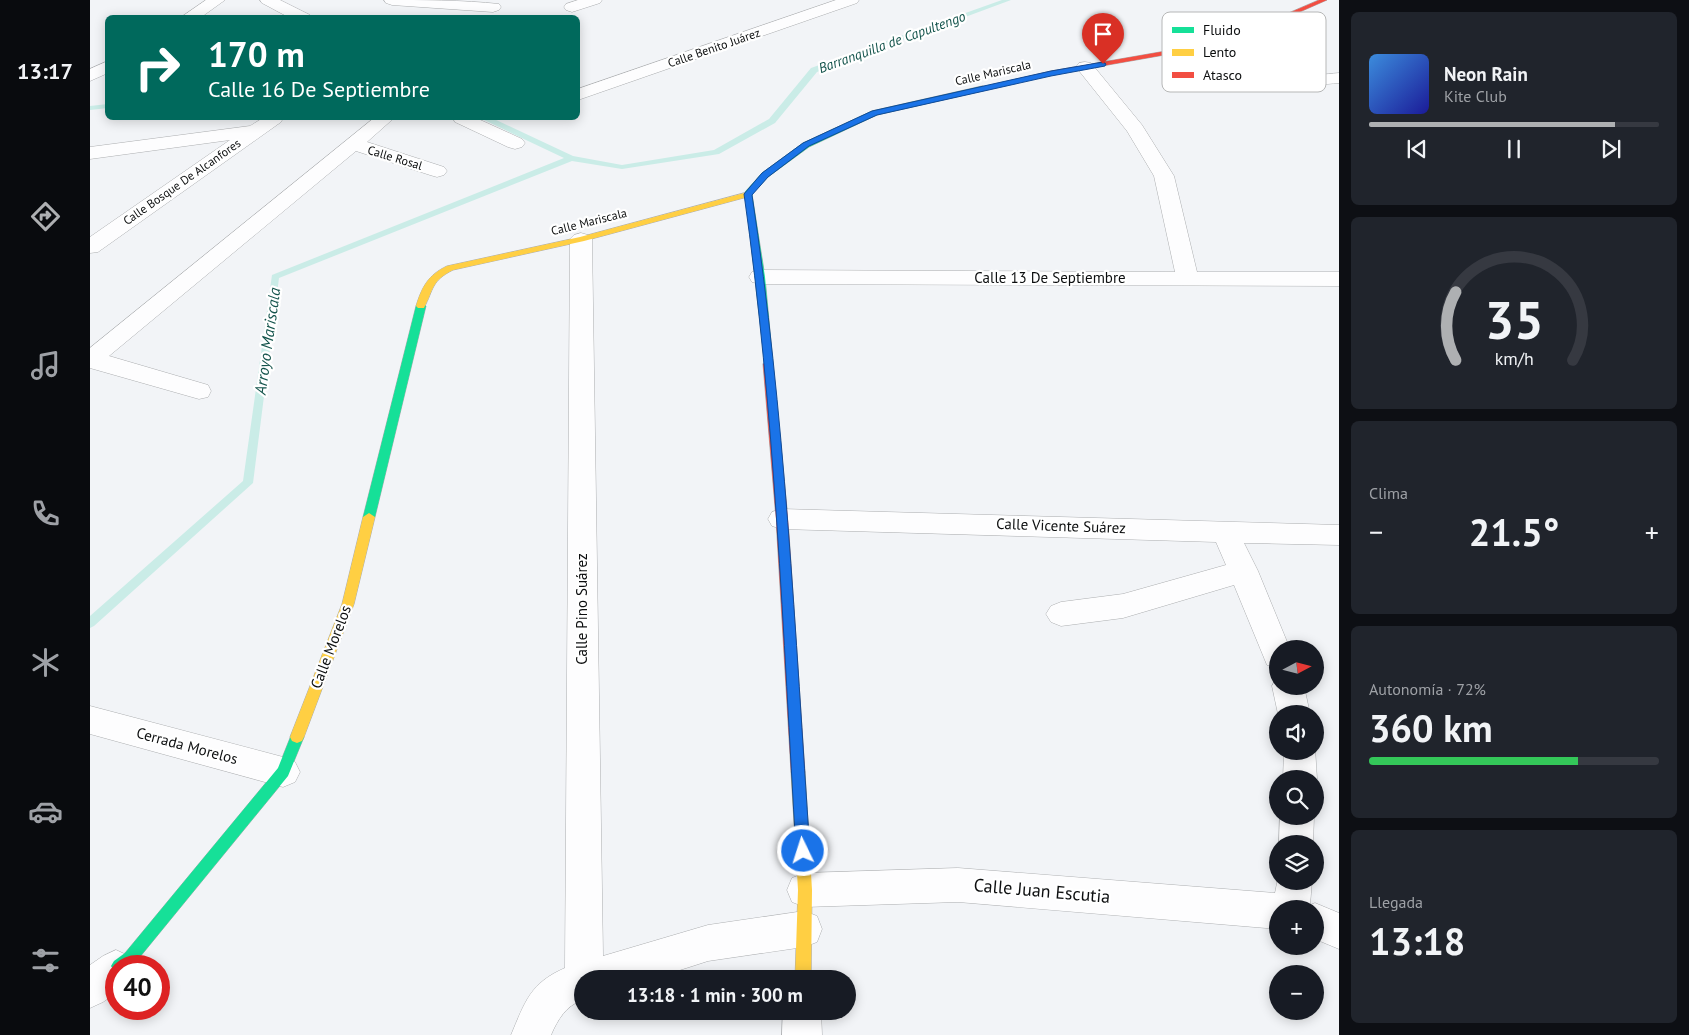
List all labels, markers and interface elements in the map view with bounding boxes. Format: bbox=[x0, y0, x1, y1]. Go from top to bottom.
water label: Barranquilla de Capultengo bbox=[816, 7, 968, 77]
legend bbox=[1162, 12, 1326, 92]
pin bbox=[1082, 13, 1124, 64]
icon: arrive bbox=[1089, 20, 1117, 48]
text: Fluido bbox=[1203, 21, 1241, 39]
street label: Calle Benito Juárez bbox=[666, 25, 762, 70]
text: 170 m bbox=[208, 31, 305, 77]
icon: right bbox=[125, 35, 190, 100]
text: Lento bbox=[1203, 43, 1236, 61]
street label: Calle Mariscala bbox=[953, 56, 1032, 89]
text: 13:17 bbox=[17, 57, 73, 85]
text: Neon Rain bbox=[1444, 62, 1528, 86]
text: Atasco bbox=[1203, 66, 1242, 84]
text: Calle 16 De Septiembre bbox=[208, 75, 430, 103]
text: Kite Club bbox=[1444, 86, 1507, 106]
street label: Calle Bosque De Alcanfores bbox=[120, 135, 243, 228]
icon: previous bbox=[1403, 135, 1431, 163]
icon: pause bbox=[1500, 135, 1528, 163]
icon: next bbox=[1597, 135, 1625, 163]
street label: Calle Rosal bbox=[366, 142, 425, 173]
icon: directions bbox=[28, 199, 63, 234]
street label: Calle Mariscala bbox=[549, 205, 628, 238]
street label: Calle 13 De Septiembre bbox=[974, 268, 1126, 287]
water label: Arroyo Mariscala bbox=[249, 286, 284, 397]
text: 35 bbox=[1485, 286, 1543, 353]
text: km/h bbox=[1494, 347, 1534, 370]
icon: music bbox=[28, 348, 63, 383]
text: Clima bbox=[1369, 483, 1408, 503]
icon: phone bbox=[28, 496, 63, 531]
text: 21.5° bbox=[1469, 507, 1559, 556]
text: − bbox=[1369, 513, 1383, 550]
text: + bbox=[1645, 513, 1659, 550]
street label: Calle Vicente Suárez bbox=[996, 514, 1126, 537]
street label: Calle Pino Suárez bbox=[572, 553, 591, 665]
street label: Calle Morelos bbox=[306, 603, 355, 691]
north arrow bbox=[1269, 640, 1324, 695]
map controls bbox=[1269, 640, 1324, 1020]
icon: climate bbox=[28, 645, 63, 680]
text: Autonomía · 72% bbox=[1369, 679, 1486, 699]
text: 360 km bbox=[1369, 703, 1493, 752]
button: sound bbox=[1269, 705, 1324, 760]
street label: Cerrada Morelos bbox=[134, 723, 240, 768]
button: search bbox=[1269, 770, 1324, 825]
icon: car bbox=[28, 794, 63, 829]
position arrow bbox=[776, 824, 828, 876]
button: layers bbox=[1269, 835, 1324, 890]
street label: Calle Juan Escutia bbox=[973, 873, 1111, 908]
text: Llegada bbox=[1369, 892, 1423, 912]
button: + bbox=[1269, 900, 1324, 955]
text: 13:18 bbox=[1369, 916, 1465, 965]
icon: filters bbox=[28, 943, 63, 978]
speed limit sign: 40 bbox=[105, 955, 170, 1020]
button: − bbox=[1269, 965, 1324, 1020]
text: 13:18 · 1 min · 300 m bbox=[627, 983, 803, 1007]

